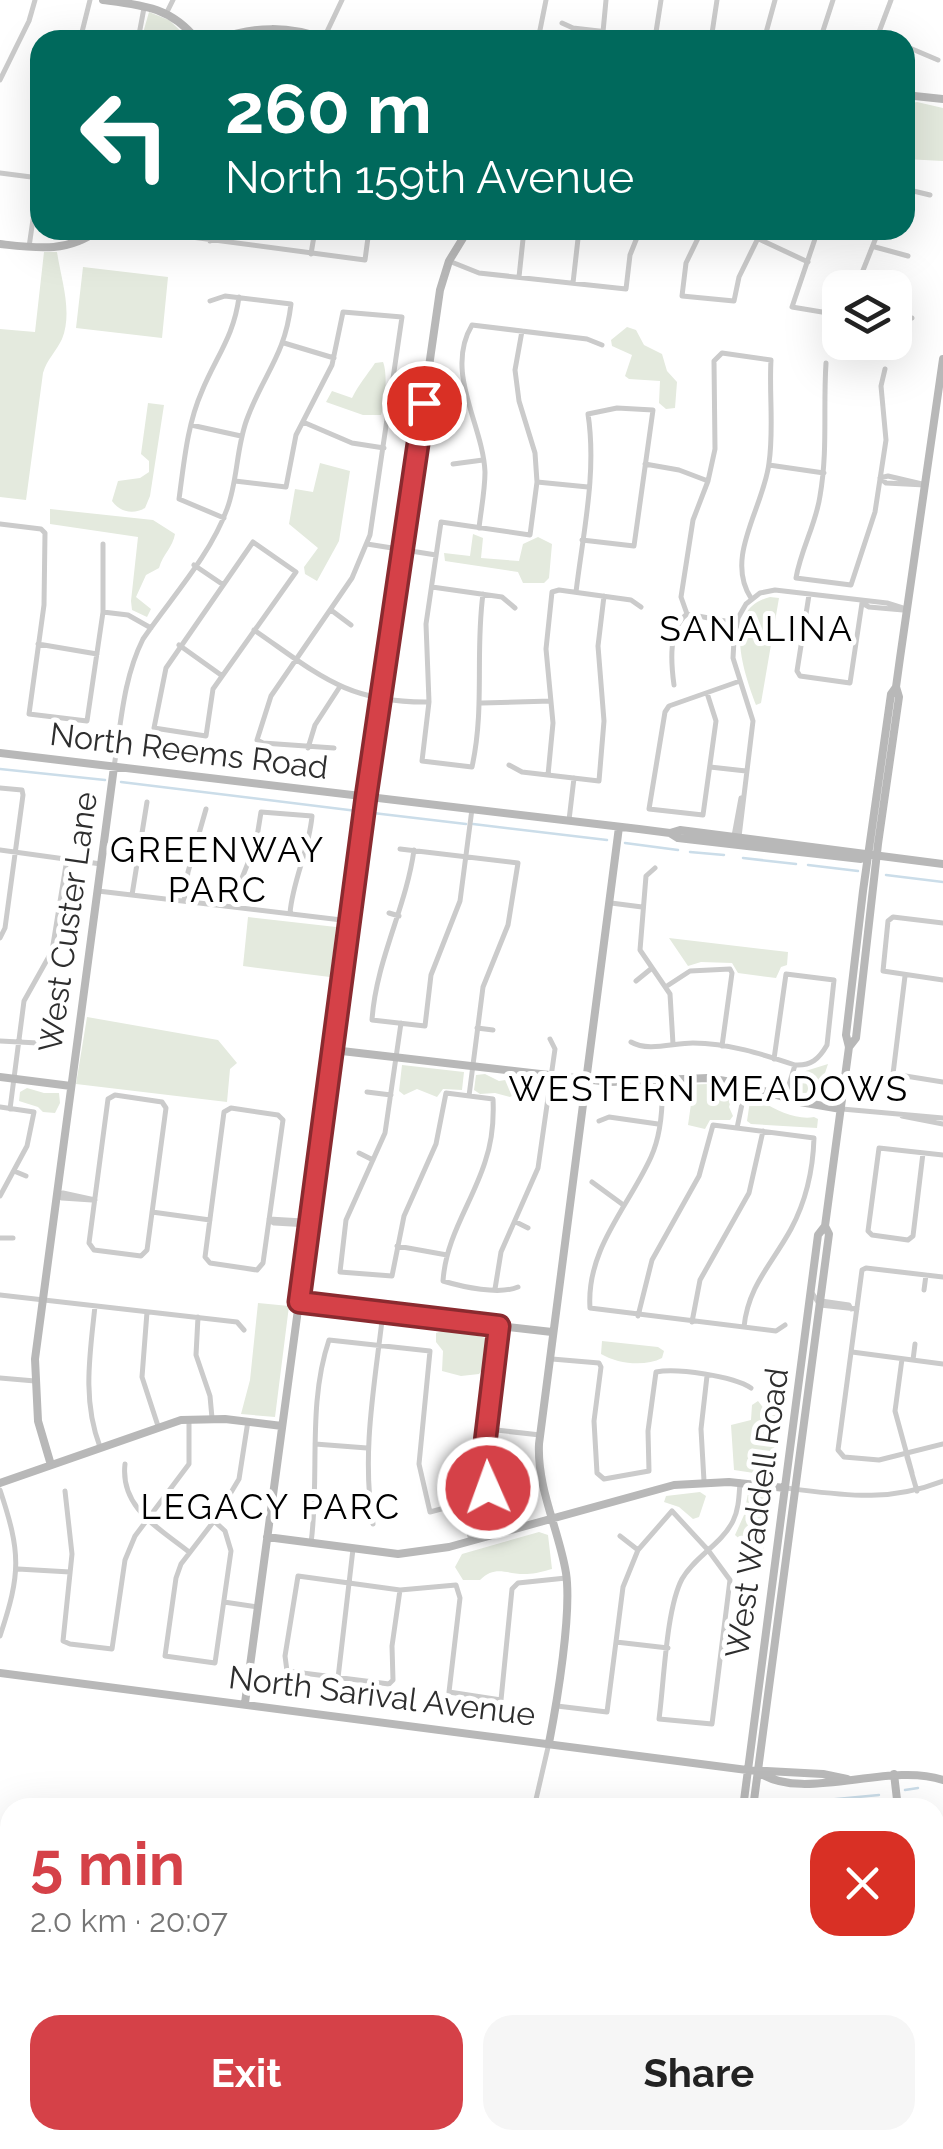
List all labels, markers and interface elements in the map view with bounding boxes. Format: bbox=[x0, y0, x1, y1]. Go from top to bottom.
text: 260 m bbox=[225, 67, 432, 149]
icon: left bbox=[60, 70, 190, 200]
text: North 159th Avenue bbox=[225, 151, 634, 204]
map controls bbox=[822, 270, 912, 360]
button: layers bbox=[822, 270, 912, 360]
pin bbox=[382, 361, 467, 446]
icon: arrive bbox=[397, 376, 452, 431]
district label: SANALINA bbox=[660, 608, 854, 649]
street label: North Reems Road bbox=[48, 715, 330, 786]
street label: West Custer Lane bbox=[31, 789, 104, 1054]
district label: GREENWAY PARC bbox=[110, 829, 326, 910]
district label: WESTERN MEADOWS bbox=[508, 1068, 910, 1109]
street label: West Waddell Road bbox=[718, 1366, 795, 1660]
position arrow bbox=[436, 1436, 540, 1540]
district label: LEGACY PARC bbox=[141, 1486, 401, 1527]
street label: North Sarival Avenue bbox=[227, 1658, 537, 1733]
text: 5 min bbox=[30, 1829, 185, 1899]
button: close bbox=[810, 1831, 915, 1936]
text: 2.0 km · 20:07 bbox=[30, 1902, 228, 1939]
button: Exit bbox=[30, 2015, 463, 2130]
button: Share bbox=[483, 2015, 915, 2130]

